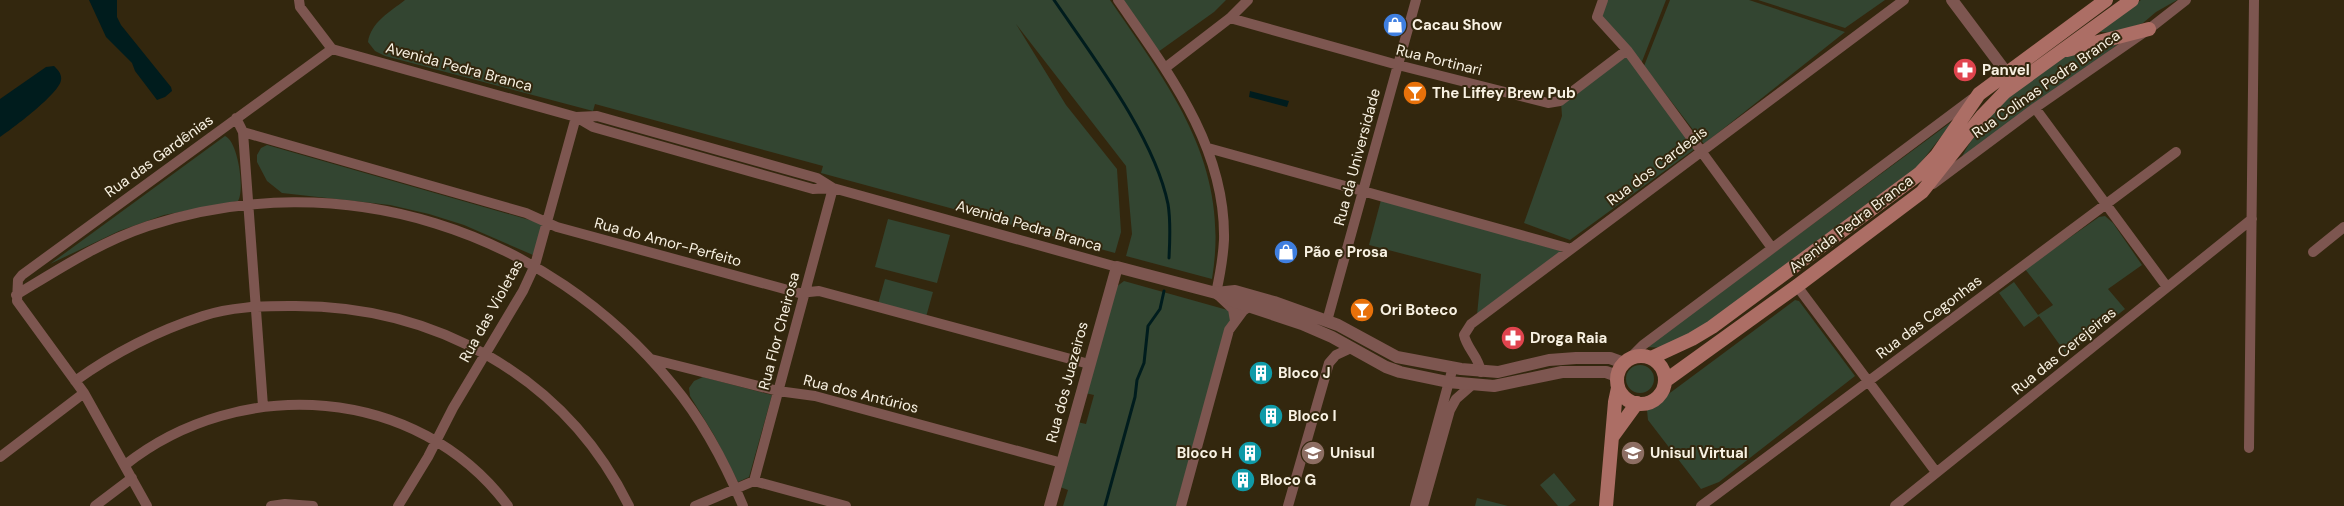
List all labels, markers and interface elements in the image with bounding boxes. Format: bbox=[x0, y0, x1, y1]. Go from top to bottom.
shop icon: Cacau Show bbox=[1382, 12, 1408, 38]
place label: Cacau Show bbox=[1412, 15, 1503, 35]
street label: Rua Colinas Pedra Branca bbox=[1968, 25, 2124, 143]
street label: Avenida Pedra Branca bbox=[383, 38, 535, 96]
street label: Rua Portinari bbox=[1394, 40, 1484, 80]
pharmacy icon: Panvel bbox=[1952, 57, 1978, 83]
place label: Panvel bbox=[1982, 60, 2030, 80]
bar icon: The Liffey Brew Pub bbox=[1402, 80, 1428, 106]
place label: The Liffey Brew Pub bbox=[1432, 83, 1576, 103]
street label: Rua da Universidade bbox=[1329, 86, 1385, 228]
street label: Rua das Gardênias bbox=[101, 110, 217, 202]
street label: Rua dos Cardeais bbox=[1603, 122, 1711, 210]
street label: Avenida Pedra Branca bbox=[1785, 171, 1917, 277]
street label: Avenida Pedra Branca bbox=[954, 196, 1104, 256]
street label: Rua do Amor-Perfeito bbox=[592, 213, 744, 271]
shop icon: Pão e Prosa bbox=[1273, 239, 1299, 265]
place label: Pão e Prosa bbox=[1304, 242, 1388, 262]
street label: Rua das Violetas bbox=[455, 256, 527, 366]
street label: Rua Flor Cheirosa bbox=[754, 270, 804, 392]
street label: Rua das Cegonhas bbox=[1872, 271, 1986, 363]
bar icon: Ori Boteco bbox=[1349, 297, 1375, 323]
place label: Ori Boteco bbox=[1380, 300, 1458, 320]
street label: Rua das Cerejeiras bbox=[2008, 303, 2120, 399]
street label: Rua dos Juazeiros bbox=[1041, 319, 1093, 445]
pharmacy icon: Droga Raia bbox=[1500, 325, 1526, 351]
place label: Droga Raia bbox=[1530, 328, 1607, 348]
building icon: Bloco J bbox=[1248, 360, 1274, 386]
place label: Bloco J bbox=[1278, 363, 1331, 383]
street label: Rua dos Antúrios bbox=[801, 370, 921, 418]
building icon: Bloco I bbox=[1258, 403, 1284, 429]
place label: Bloco I bbox=[1288, 406, 1337, 426]
building icon: Bloco H bbox=[1237, 440, 1263, 466]
school or university icon: Unisul bbox=[1300, 440, 1326, 466]
school or university icon: Unisul Virtual bbox=[1620, 440, 1646, 466]
place label: Bloco H bbox=[1177, 443, 1232, 463]
place label: Unisul bbox=[1330, 443, 1375, 463]
place label: Unisul Virtual bbox=[1650, 443, 1748, 463]
building icon: Bloco G bbox=[1230, 467, 1256, 493]
place label: Bloco G bbox=[1260, 470, 1316, 490]

